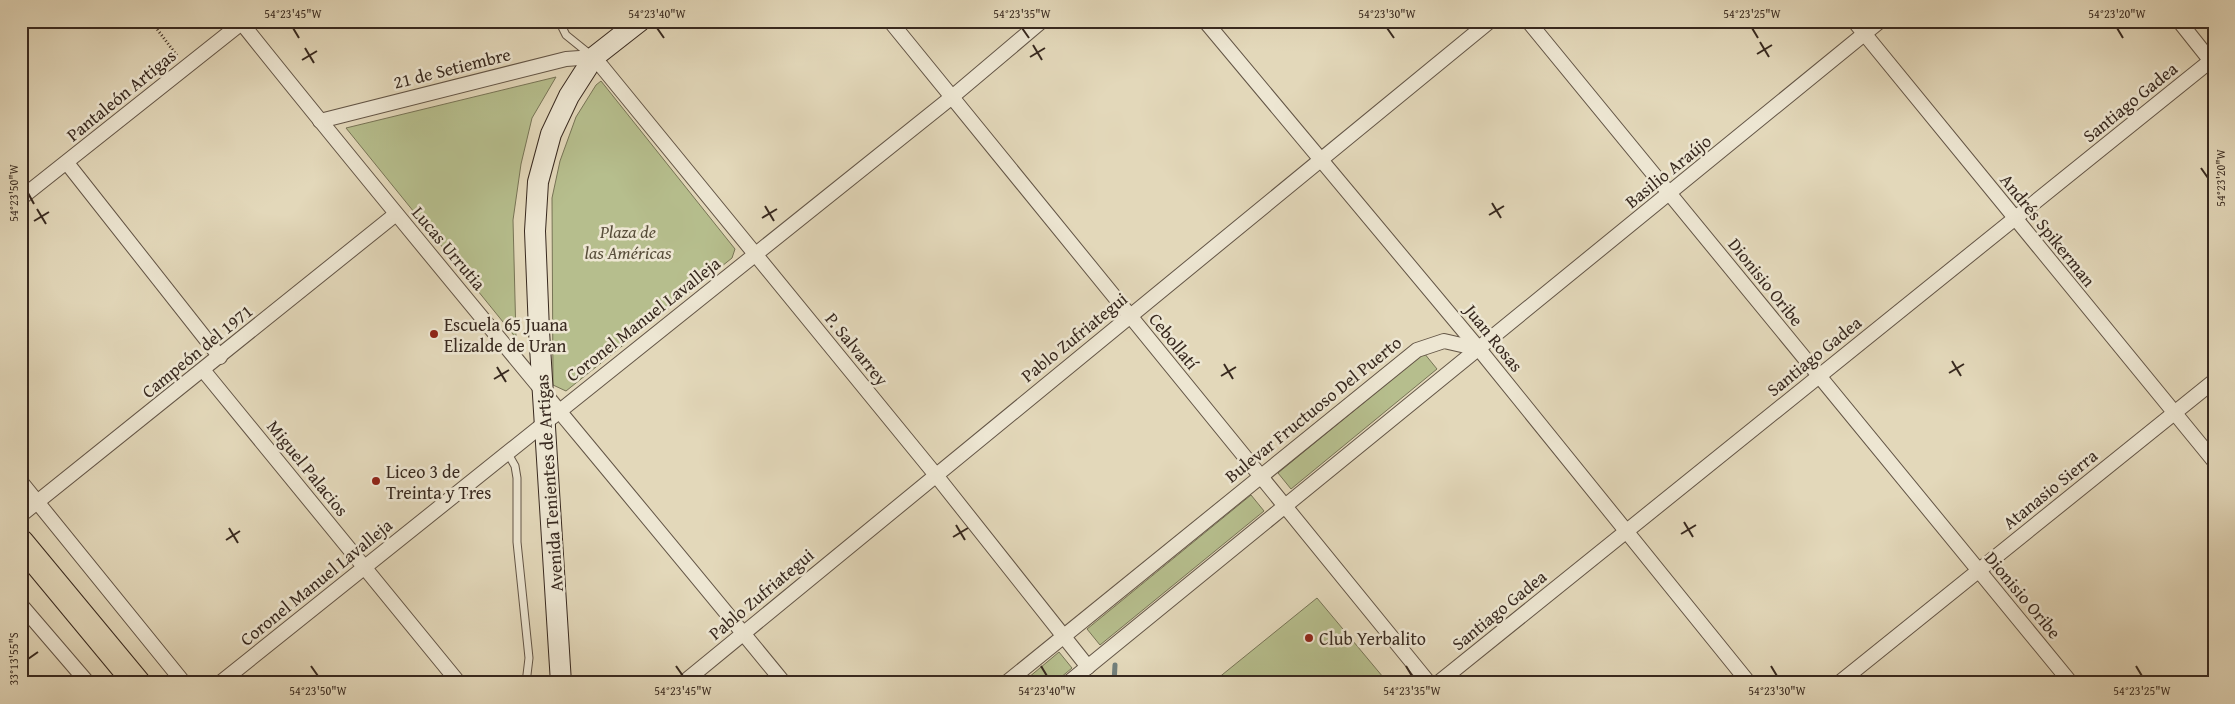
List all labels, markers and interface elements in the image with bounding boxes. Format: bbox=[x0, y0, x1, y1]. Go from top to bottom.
text: 54°23'45"W bbox=[264, 5, 323, 22]
text: 54°23'40"W bbox=[628, 5, 687, 22]
text: 54°23'35"W bbox=[993, 5, 1052, 22]
text: 54°23'30"W bbox=[1358, 5, 1417, 22]
text: 54°23'25"W bbox=[1723, 5, 1782, 22]
text: 54°23'20"W bbox=[2088, 5, 2147, 22]
street label: 21 de Setiembre bbox=[391, 40, 513, 96]
street label: Pantaleón Artigas bbox=[60, 42, 182, 148]
street label: Santiago Gadea bbox=[2077, 55, 2184, 149]
street label: Basilio Araújo bbox=[1619, 128, 1717, 214]
text: 54°23'20"W bbox=[2212, 148, 2229, 207]
text: 54°23'50"W bbox=[5, 163, 22, 222]
street label: Andrés Spikerman bbox=[1994, 167, 2102, 293]
street label: Lucas Urrutia bbox=[406, 200, 493, 296]
park label: Plaza de las Américas bbox=[585, 218, 672, 266]
street label: Dionisio Oribe bbox=[1722, 232, 1810, 332]
street label: Coronel Manuel Lavalleja bbox=[560, 250, 726, 388]
street label: Pablo Zufriategui bbox=[1015, 286, 1133, 388]
street label: Juan Rosas bbox=[1457, 297, 1530, 378]
street label: Campeón del 1971 bbox=[136, 298, 258, 404]
street label: P. Salvarrey bbox=[819, 306, 895, 392]
street label: Cebollatí bbox=[1143, 307, 1206, 376]
street label: Santiago Gadea bbox=[1761, 309, 1868, 403]
place label: Escuela 65 Juana Elizalde de Uran bbox=[444, 311, 568, 359]
marker: Escuela 65 Juana Elizalde de Uran bbox=[428, 328, 440, 340]
street label: Bulevar Fructuoso Del Puerto bbox=[1219, 329, 1407, 489]
street label: Avenida Tenientes de Artigas bbox=[528, 373, 570, 593]
street label: Miguel Palacios bbox=[261, 414, 355, 522]
street label: Atanasio Sierra bbox=[1997, 442, 2104, 536]
place label: Liceo 3 de Treinta y Tres bbox=[386, 458, 491, 506]
marker: Liceo 3 de Treinta y Tres bbox=[370, 475, 382, 487]
street label: Coronel Manuel Lavalleja bbox=[234, 512, 398, 652]
street label: Pablo Zufriategui bbox=[702, 542, 820, 646]
street label: Dionisio Oribe bbox=[1978, 545, 2068, 645]
street label: Santiago Gadea bbox=[1446, 563, 1553, 657]
place label: Club Yerbalito bbox=[1319, 625, 1426, 652]
text: 33°13'55"S bbox=[5, 632, 22, 686]
marker: Club Yerbalito bbox=[1303, 632, 1315, 644]
text: 54°23'50"W bbox=[289, 682, 348, 699]
text: 54°23'45"W bbox=[654, 682, 713, 699]
text: 54°23'40"W bbox=[1018, 682, 1077, 699]
text: 54°23'35"W bbox=[1383, 682, 1442, 699]
text: 54°23'30"W bbox=[1748, 682, 1807, 699]
text: 54°23'25"W bbox=[2113, 682, 2172, 699]

